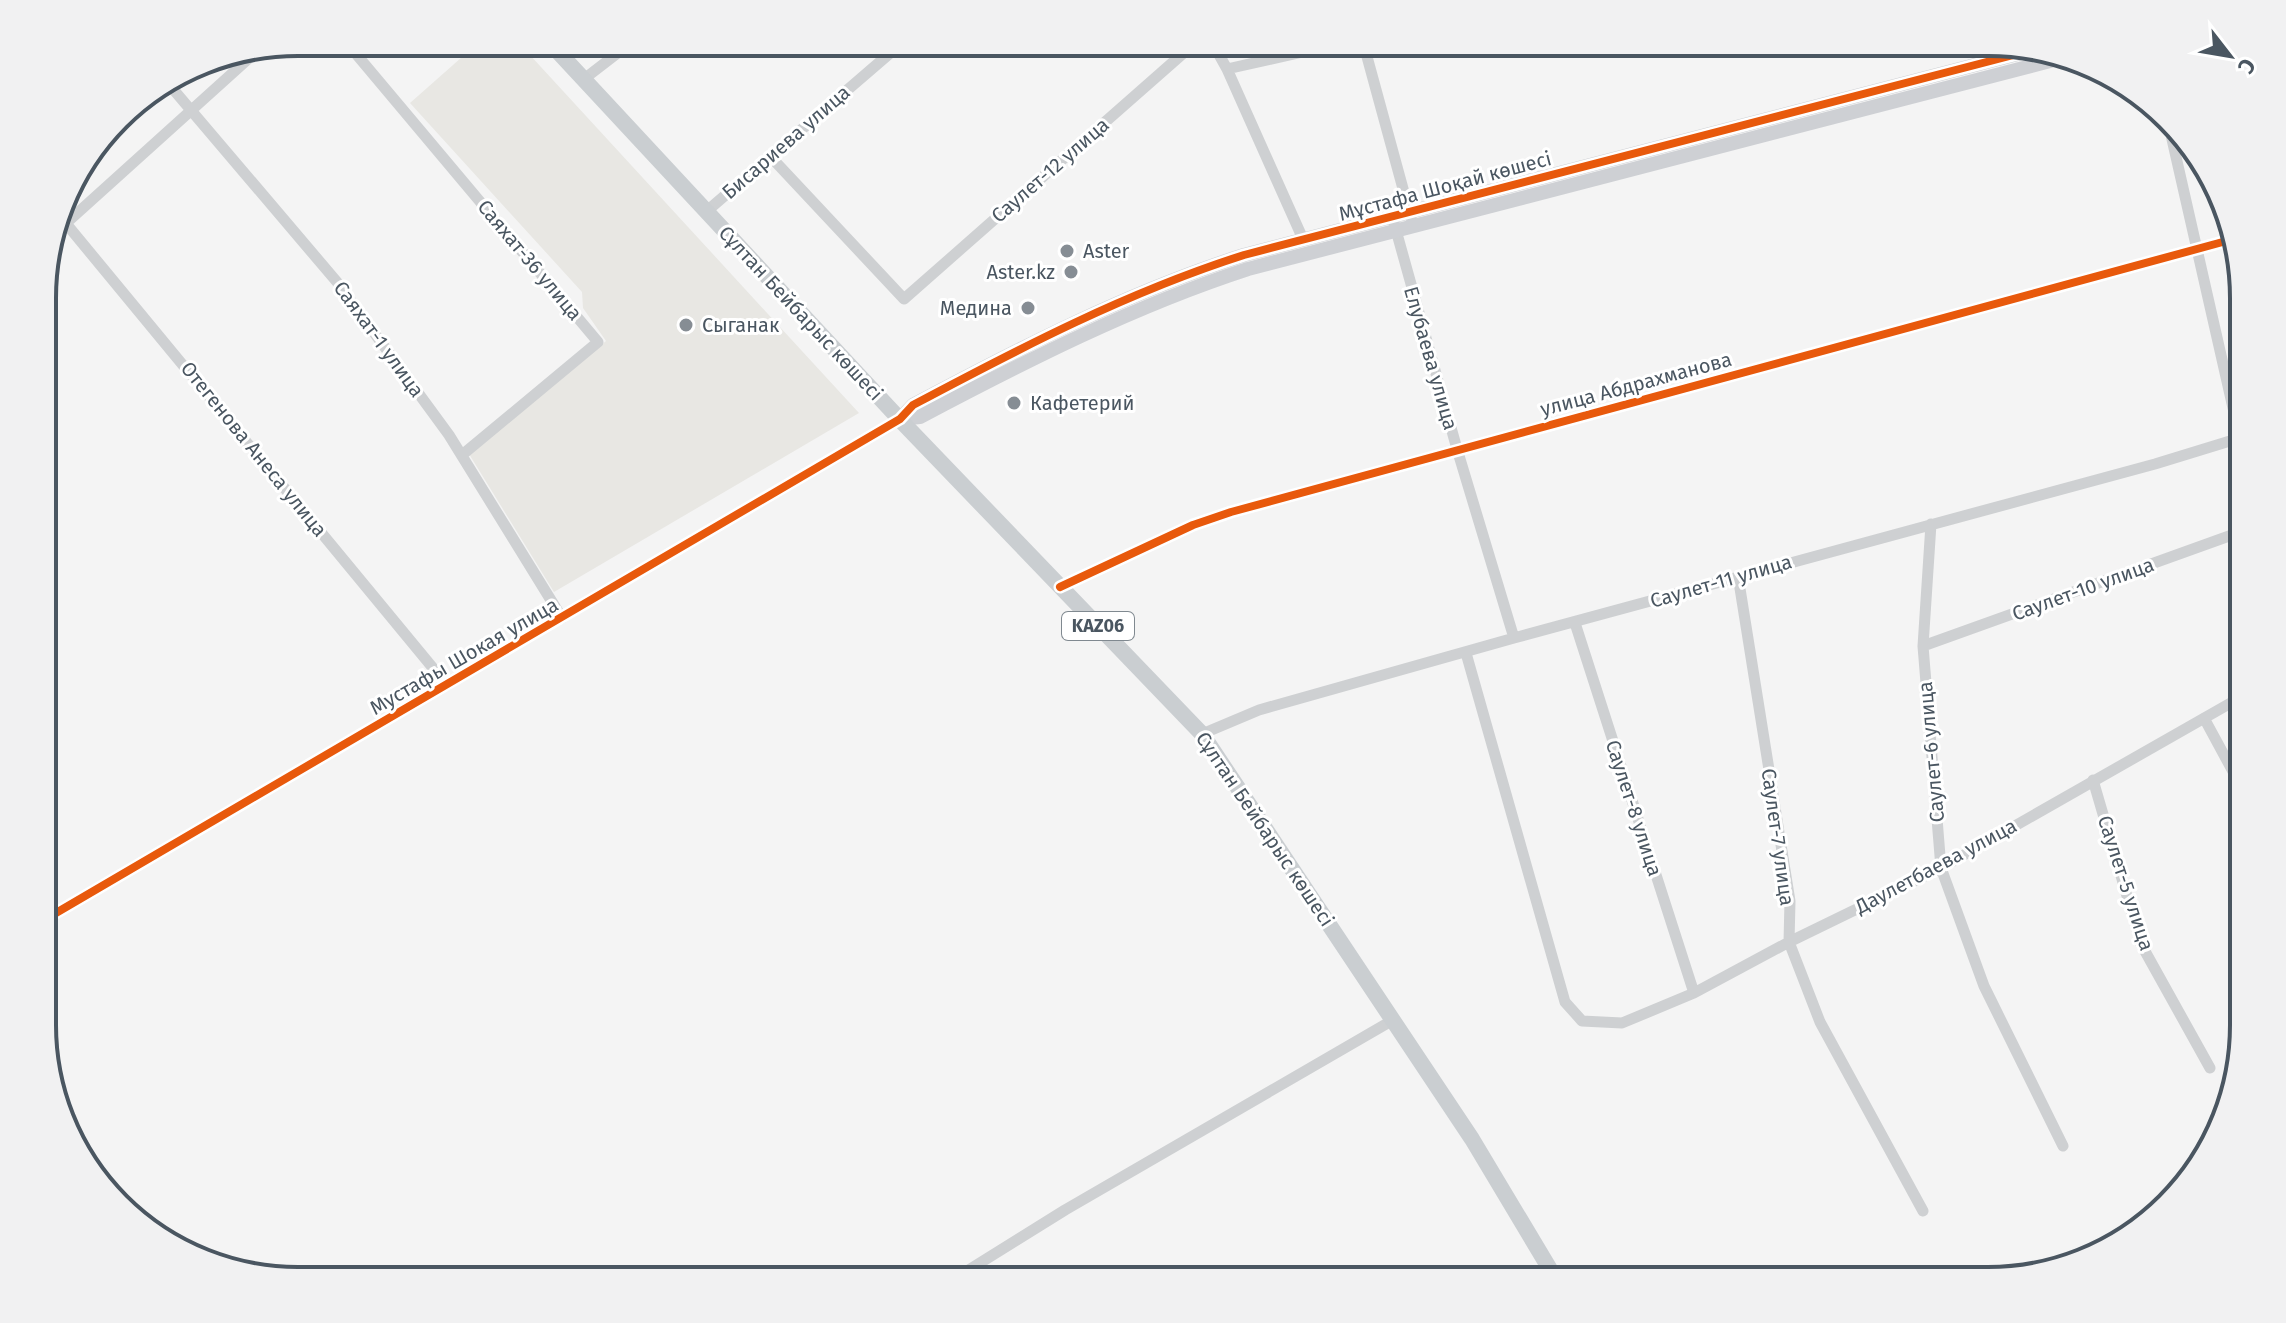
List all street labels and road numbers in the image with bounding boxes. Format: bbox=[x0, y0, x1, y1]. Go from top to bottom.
street label: Бисариева улица bbox=[717, 80, 855, 204]
street label: Саулет-12 улица bbox=[986, 112, 1114, 228]
street label: Мұстафа Шоқай көшесі bbox=[1336, 146, 1554, 226]
street label: Саяхат-36 улица bbox=[473, 195, 587, 325]
street label: Сұлтан Бейбарыс көшесі bbox=[714, 221, 888, 405]
street label: Саяхат-1 улица bbox=[329, 276, 429, 402]
street label: Елубаева улица bbox=[1399, 283, 1463, 433]
street label: улица Абдрахманова bbox=[1538, 347, 1734, 421]
street label: Отегенова Анеса улица bbox=[176, 357, 332, 541]
street label: Саулет-11 улица bbox=[1647, 549, 1795, 613]
street label: Саулет-10 улица bbox=[2009, 552, 2157, 626]
street label: Мустафы Шокая улица bbox=[366, 592, 562, 720]
road number: KAZ06 bbox=[1062, 612, 1134, 640]
street label: Саулет-6 улица bbox=[1913, 680, 1949, 824]
street label: Сұлтан Бейбарыс көшесі bbox=[1191, 727, 1339, 931]
street label: Саулет-8 улица bbox=[1601, 737, 1667, 879]
street label: Саулет-7 улица bbox=[1756, 767, 1800, 907]
street label: Саулет-5 улица bbox=[2093, 812, 2159, 954]
street label: Даулетбаева улица bbox=[1850, 813, 2021, 919]

